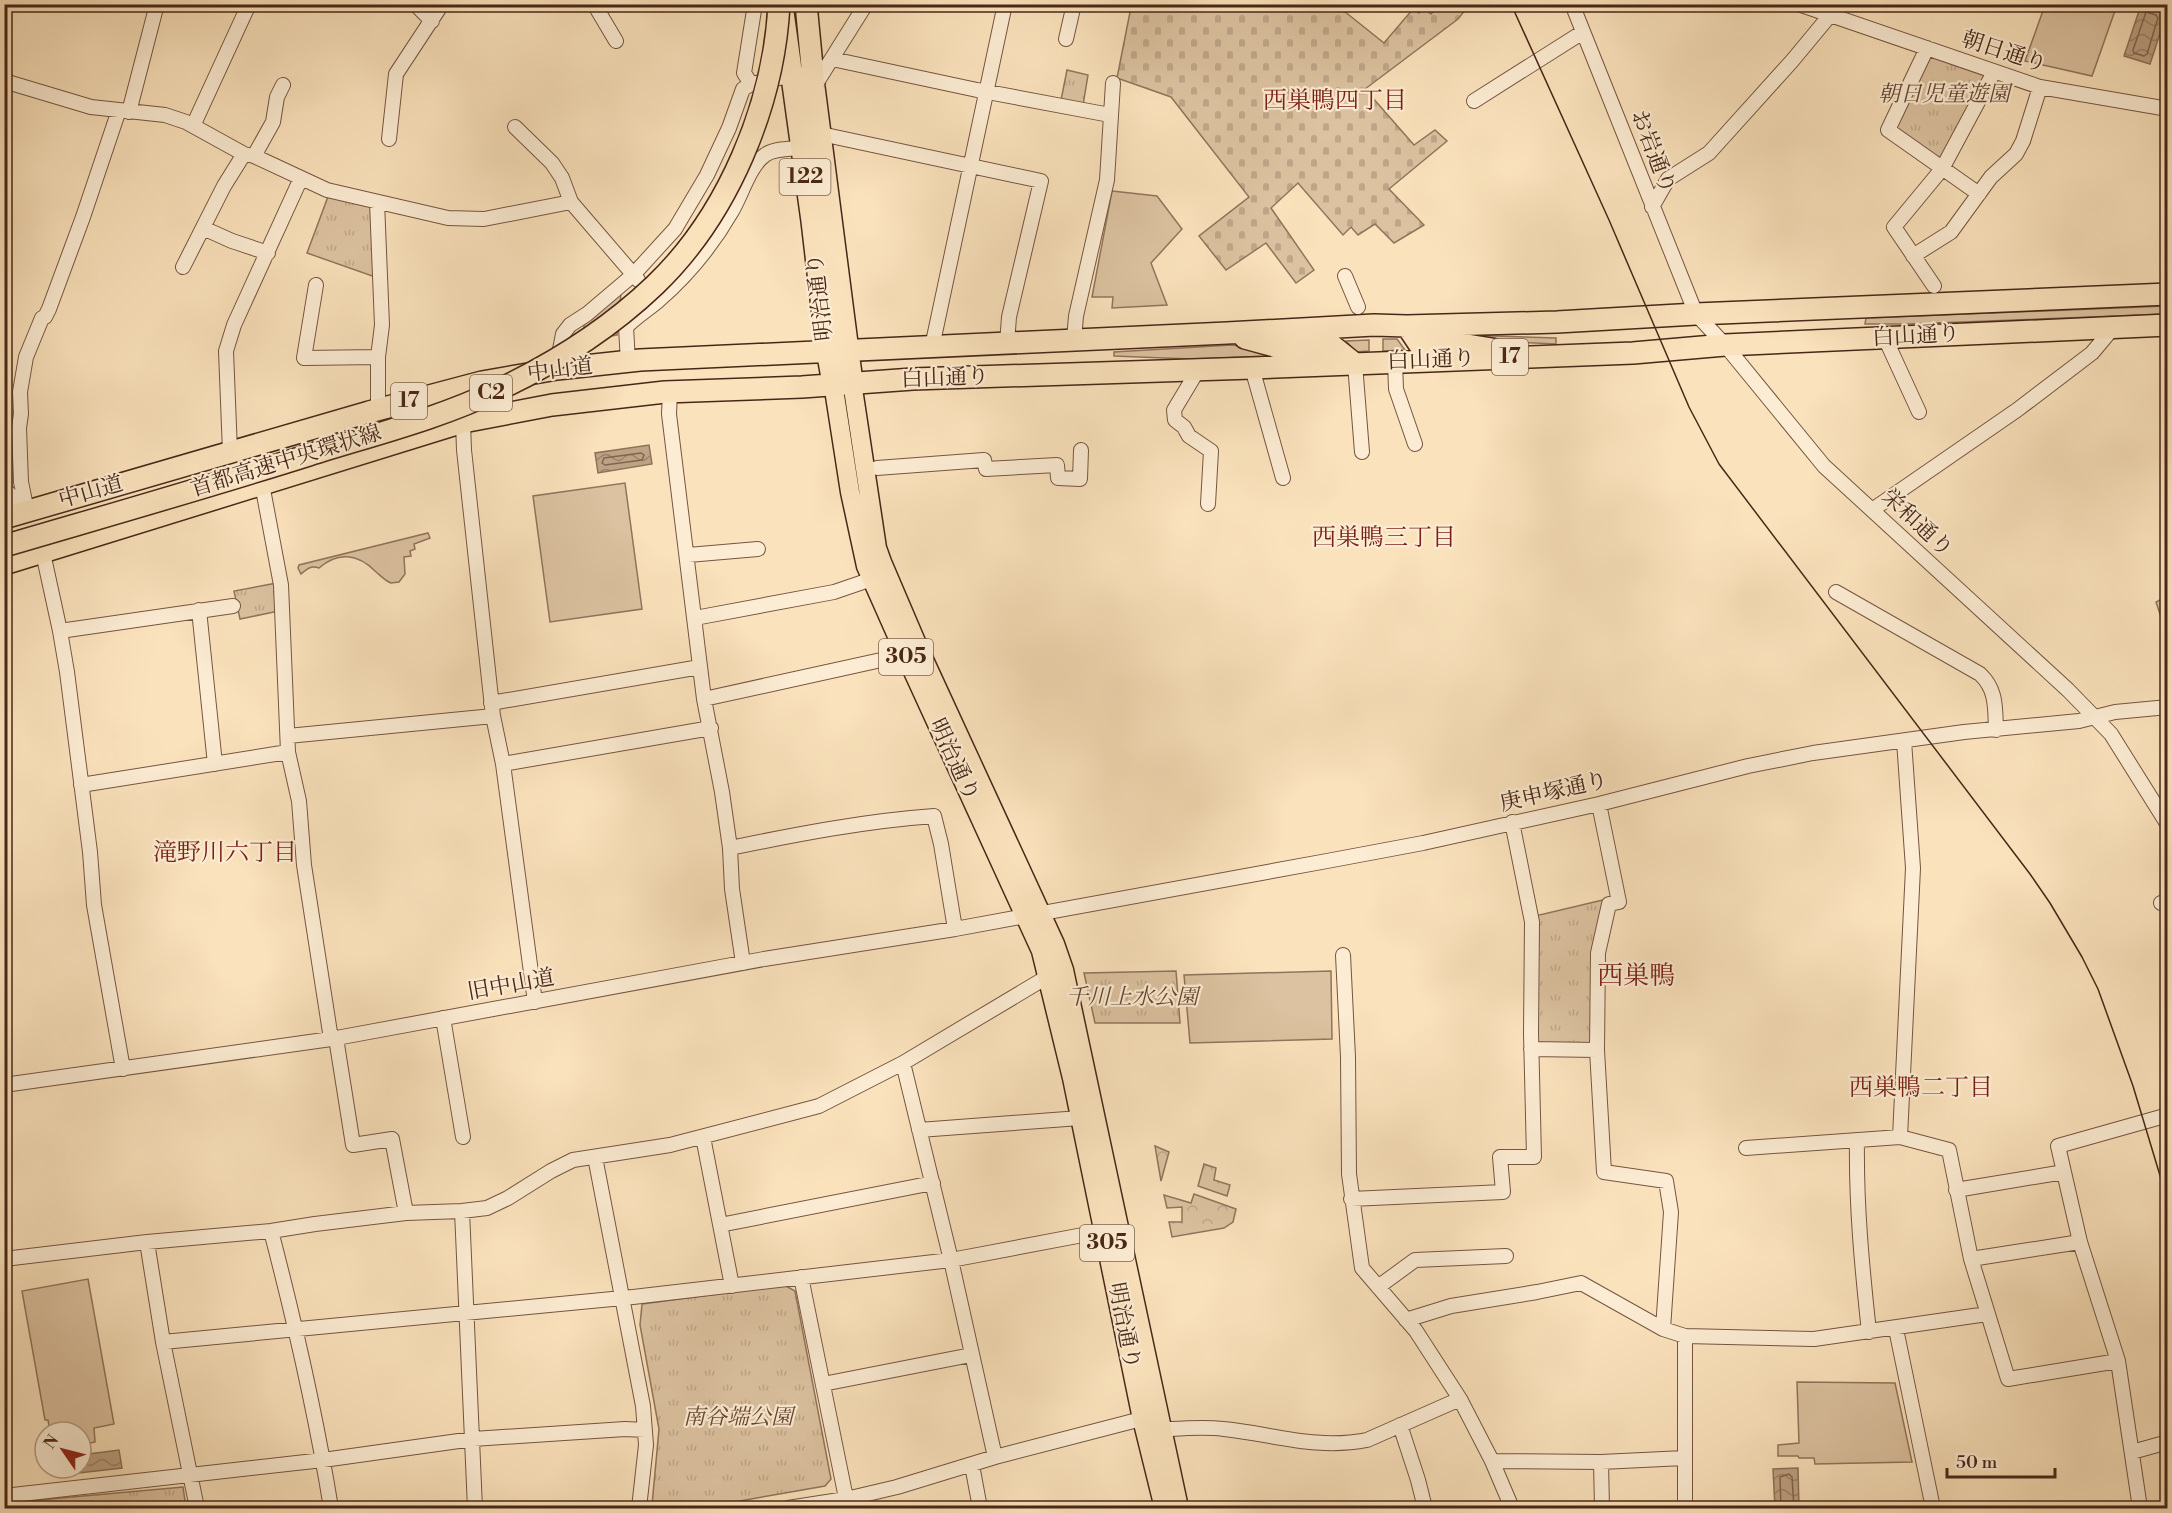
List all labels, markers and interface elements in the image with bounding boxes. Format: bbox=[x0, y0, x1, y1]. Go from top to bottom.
street label: 朝日通り bbox=[1958, 26, 2050, 78]
park label: 朝日児童遊園 bbox=[1878, 81, 2013, 108]
district label: 西巣鴨四丁目 bbox=[1263, 86, 1407, 116]
street label: お岩通り bbox=[1625, 106, 1681, 198]
road number: 122 bbox=[780, 159, 830, 195]
street label: 明治通り bbox=[801, 252, 839, 342]
street label: 白山通り bbox=[1871, 320, 1961, 352]
road number: 17 bbox=[1492, 339, 1528, 375]
street label: 白山通り bbox=[1387, 345, 1475, 375]
street label: 中山道 bbox=[526, 353, 594, 387]
street label: 白山通り bbox=[901, 363, 989, 393]
road number: C2 bbox=[470, 375, 512, 411]
road number: 17 bbox=[391, 383, 427, 419]
street label: 首都高速中央環状線 bbox=[187, 419, 385, 503]
street label: 中山道 bbox=[56, 470, 126, 514]
street label: 栄和通り bbox=[1876, 483, 1958, 563]
district label: 西巣鴨三丁目 bbox=[1312, 523, 1456, 553]
road number: 305 bbox=[879, 639, 933, 675]
street label: 明治通り bbox=[923, 714, 985, 806]
street label: 庚申塚通り bbox=[1497, 766, 1611, 818]
district label: 滝野川六丁目 bbox=[153, 838, 297, 868]
district label: 西巣鴨 bbox=[1597, 960, 1675, 992]
street label: 旧中山道 bbox=[465, 964, 557, 1006]
park label: 千川上水公園 bbox=[1066, 984, 1201, 1011]
district label: 西巣鴨二丁目 bbox=[1849, 1073, 1993, 1103]
road number: 305 bbox=[1080, 1225, 1134, 1261]
street label: 明治通り bbox=[1102, 1280, 1146, 1372]
park label: 南谷端公園 bbox=[683, 1404, 796, 1431]
north arrow bbox=[33, 1420, 93, 1480]
text: N bbox=[40, 1431, 64, 1453]
scale bar bbox=[1947, 1441, 2055, 1479]
text: 50 m bbox=[1956, 1451, 1998, 1474]

